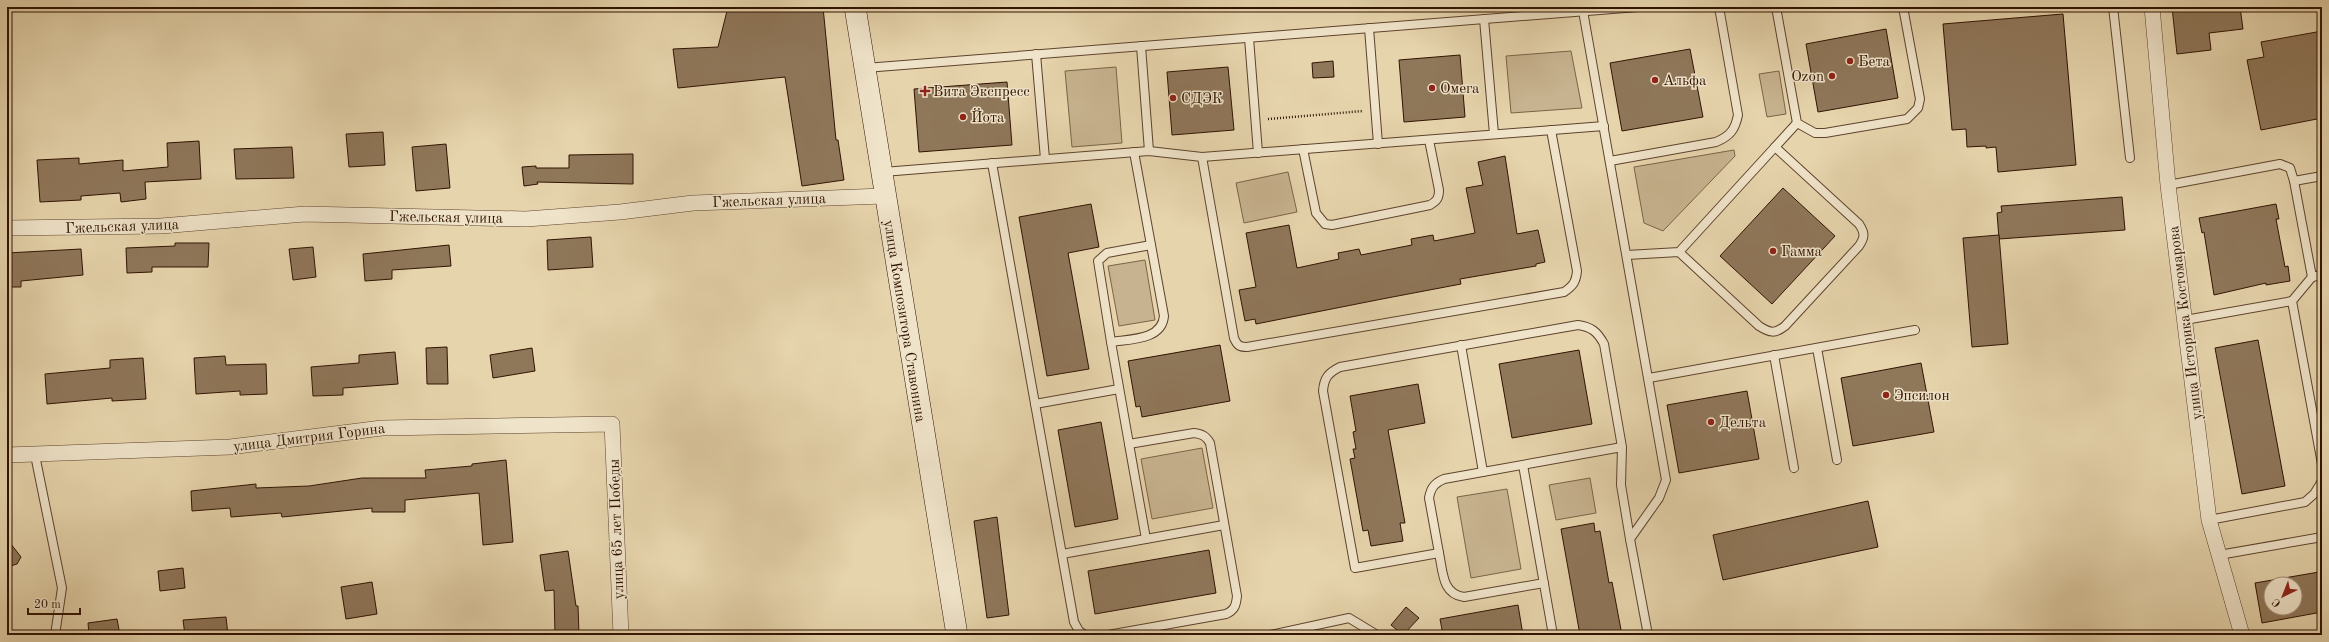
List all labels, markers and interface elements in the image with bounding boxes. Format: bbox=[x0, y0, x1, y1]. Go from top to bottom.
place label: Бета bbox=[1858, 55, 1891, 70]
marker: Бета bbox=[1845, 56, 1855, 66]
place label: Ozon bbox=[1791, 70, 1824, 85]
marker: Ozon bbox=[1827, 71, 1837, 81]
place label: Альфа bbox=[1663, 74, 1707, 89]
marker: Альфа bbox=[1650, 75, 1660, 85]
place label: Омега bbox=[1440, 82, 1480, 97]
marker: Омега bbox=[1427, 83, 1437, 93]
place label: Вита Экспресс bbox=[933, 85, 1030, 100]
marker: Вита Экспресс bbox=[920, 86, 930, 96]
place label: СДЭК bbox=[1181, 92, 1223, 107]
marker: СДЭК bbox=[1168, 93, 1178, 103]
place label: Йота bbox=[971, 107, 1005, 126]
marker: Йота bbox=[958, 112, 968, 122]
street label: Гжельская улица bbox=[712, 192, 827, 211]
street label: Гжельская улица bbox=[389, 210, 504, 227]
street label: Гжельская улица bbox=[65, 218, 180, 237]
street label: улица Композитора Ставонина bbox=[880, 219, 927, 424]
street label: улица Историка Костомарова bbox=[2167, 224, 2206, 421]
place label: Гамма bbox=[1781, 245, 1823, 260]
marker: Гамма bbox=[1768, 246, 1778, 256]
place label: Эпсилон bbox=[1894, 389, 1950, 404]
marker: Эпсилон bbox=[1881, 390, 1891, 400]
place label: Дельта bbox=[1719, 416, 1767, 431]
marker: Дельта bbox=[1706, 417, 1716, 427]
street label: улица Дмитрия Горина bbox=[232, 422, 387, 455]
street label: улица 65 лет Победы bbox=[608, 458, 627, 600]
north arrow bbox=[2263, 576, 2303, 616]
scale bar bbox=[28, 590, 80, 616]
text: С bbox=[2271, 596, 2284, 609]
text: 20 m bbox=[34, 599, 61, 611]

